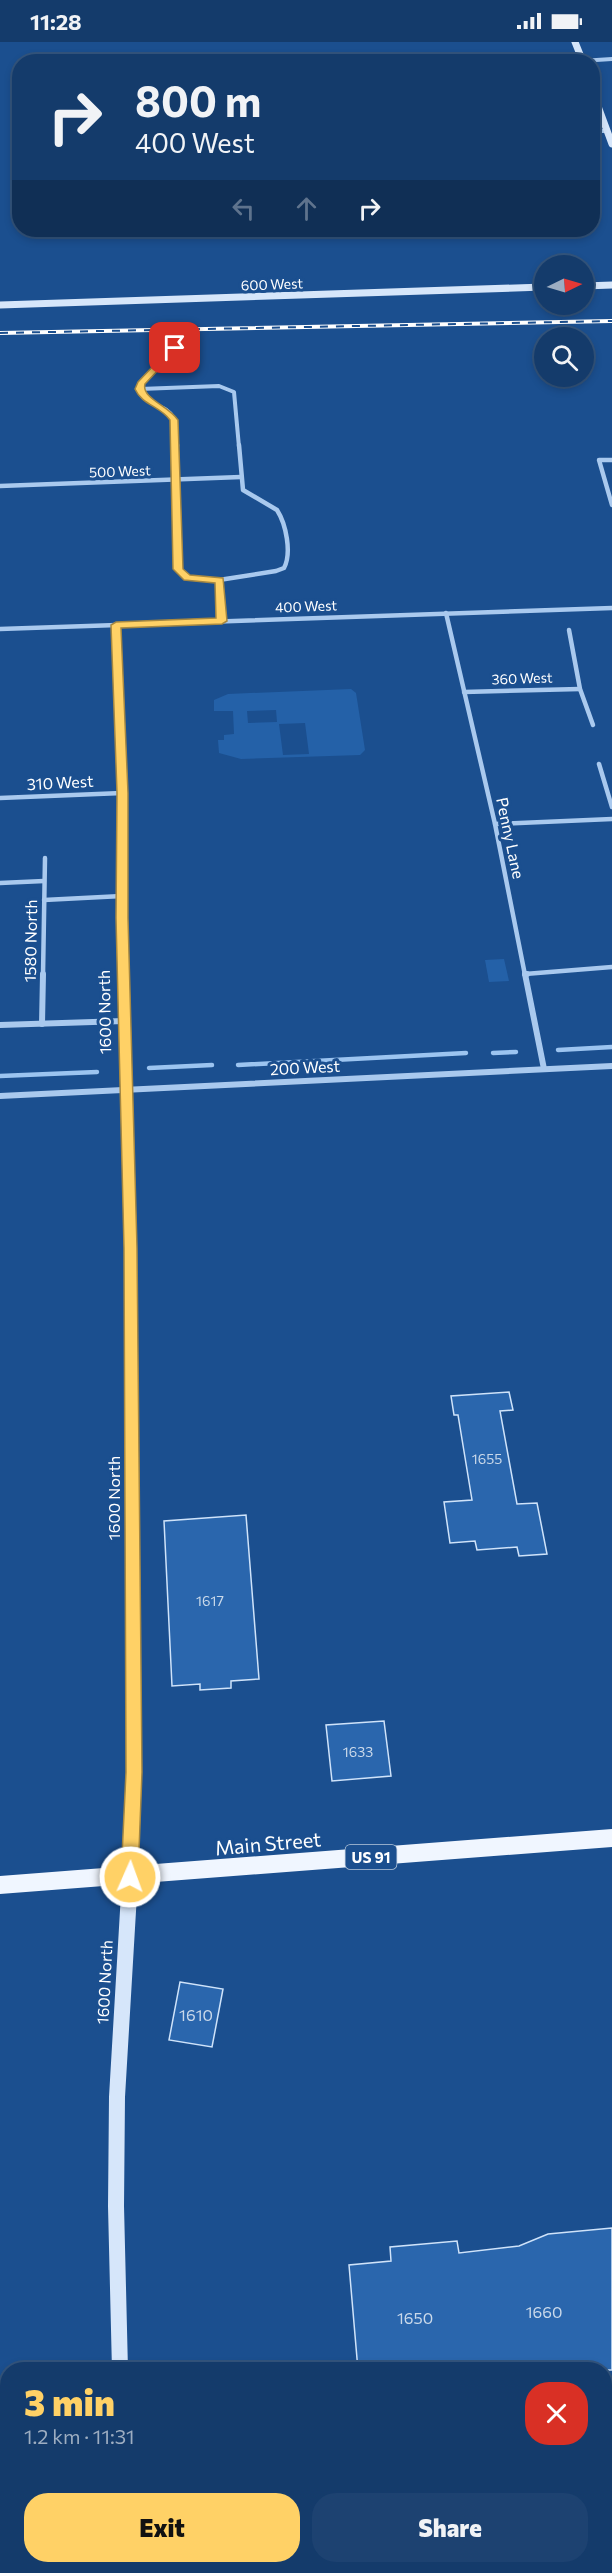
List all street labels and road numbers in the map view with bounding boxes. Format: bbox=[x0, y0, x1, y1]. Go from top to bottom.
street label: 600 West bbox=[241, 274, 304, 294]
street label: 500 West bbox=[89, 461, 151, 481]
street label: 400 West bbox=[275, 596, 338, 616]
street label: 360 West bbox=[491, 668, 553, 688]
street label: 310 West bbox=[26, 771, 94, 793]
street label: Penny Lane bbox=[493, 796, 529, 880]
street label: 1580 North bbox=[20, 899, 40, 983]
street label: 1600 North bbox=[94, 970, 114, 1054]
street label: 200 West bbox=[269, 1056, 341, 1078]
street label: 1600 North bbox=[104, 1456, 123, 1540]
street label: Main Street bbox=[214, 1826, 322, 1860]
road number: US 91 bbox=[346, 1845, 397, 1869]
street label: 1600 North bbox=[92, 1939, 116, 2025]

